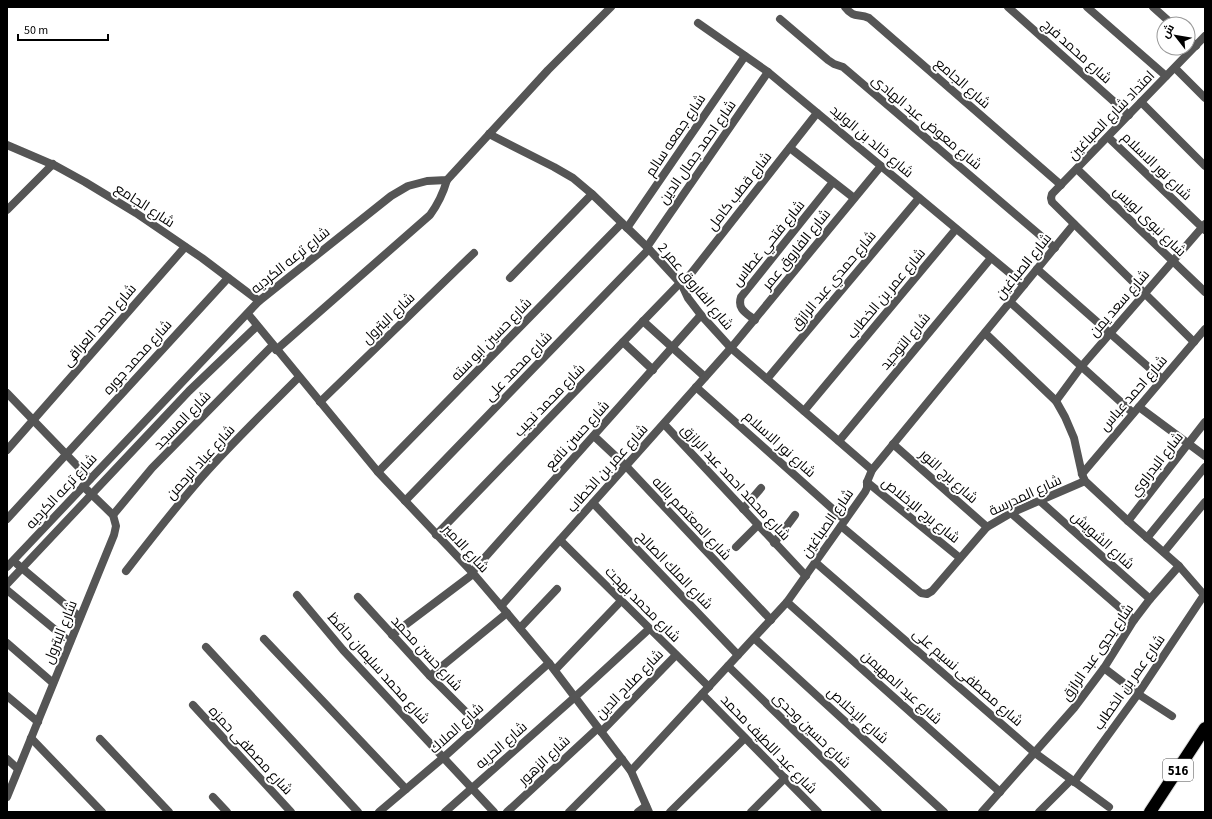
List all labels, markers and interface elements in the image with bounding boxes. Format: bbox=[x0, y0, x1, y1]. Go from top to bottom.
street label: شارع محمد فرج bbox=[1037, 15, 1116, 89]
scale bar bbox=[18, 16, 108, 42]
north arrow bbox=[1156, 16, 1196, 56]
text: ش bbox=[1158, 21, 1178, 41]
text: 50 m bbox=[24, 22, 48, 39]
street label: شارع الجامع bbox=[930, 54, 995, 114]
street label: امتداد شارع الصباغين bbox=[1064, 66, 1160, 165]
street label: شارع معوض عبد الهادى bbox=[867, 71, 986, 175]
street label: شارع جمعه سالم bbox=[641, 90, 711, 181]
street label: شارع احمد جمال الدين bbox=[654, 96, 741, 209]
street label: شارع خالد بن الوليد bbox=[825, 101, 917, 183]
street label: شارع نور الاسلام bbox=[1117, 128, 1196, 205]
street label: شارع قطب كامل bbox=[703, 148, 777, 235]
street label: شارع الجامع bbox=[111, 179, 178, 233]
street label: شارع نبوى لويس bbox=[1108, 182, 1190, 262]
street label: شارع فتحي غطاس bbox=[728, 196, 811, 292]
street label: شارع الفاروق عمر bbox=[757, 205, 836, 295]
street label: شارع ترعه الكرديه bbox=[247, 223, 334, 299]
street label: شارع حمدي عبد الرازق bbox=[786, 227, 882, 335]
street label: شارع الصباغين bbox=[991, 229, 1057, 304]
street label: شارع الفاروق عمر 2 bbox=[653, 239, 738, 335]
street label: شارع عمر بن الخطاب bbox=[843, 244, 931, 343]
street label: شارع سعد يمن bbox=[1085, 266, 1155, 342]
street label: شارع احمد العراقى bbox=[58, 280, 141, 371]
street label: شارع البترول bbox=[358, 288, 420, 349]
street label: شارع حسين ابو سته bbox=[447, 294, 537, 386]
street label: شارع التوحيد bbox=[876, 309, 936, 375]
street label: شارع محمد جوره bbox=[99, 316, 177, 400]
street label: شارع محمد على bbox=[480, 327, 557, 406]
street label: شارع احمد عباس bbox=[1095, 351, 1172, 436]
street label: شارع محمد نجيب bbox=[510, 360, 590, 442]
street label: شارع المسجد bbox=[149, 387, 216, 455]
street label: شارع حسن نافع bbox=[541, 397, 614, 475]
street label: شارع نور الاسلام bbox=[739, 407, 820, 483]
street label: شارع عمر بن الخطاب bbox=[563, 420, 653, 517]
street label: شارع محمد احمد عبد الرازق bbox=[676, 420, 795, 545]
street label: شارع عباد الرحمن bbox=[162, 421, 240, 505]
street label: شارع البدراوي bbox=[1125, 428, 1189, 502]
street label: شارع برج النور bbox=[914, 444, 982, 508]
street label: شارع ترعه الكرديه bbox=[21, 450, 102, 534]
street label: شارع المدرسة bbox=[986, 470, 1065, 521]
street label: شارع المعتصم بالله bbox=[647, 472, 735, 565]
street label: شارع برج الإخلاص bbox=[877, 473, 964, 549]
street label: شارع الصباغين bbox=[797, 485, 859, 562]
street label: شارع الشويش bbox=[1066, 507, 1138, 575]
street label: شارع الامير bbox=[437, 519, 493, 577]
street label: شارع الملك الصالح bbox=[632, 527, 717, 614]
street label: شارع محمد بهجت bbox=[600, 562, 685, 647]
street label: شارع البترول bbox=[39, 598, 83, 667]
street label: شارع يحيي عبد الرازق bbox=[1057, 600, 1139, 705]
street label: شارع محمد سليمان حافظ bbox=[323, 608, 434, 729]
street label: شارع حسن محمد bbox=[386, 612, 466, 696]
street label: شارع مصطفى نسيم على bbox=[908, 624, 1027, 731]
street label: شارع عمر بن الخطاب bbox=[1089, 631, 1170, 734]
street label: شارع صلاح الدين bbox=[591, 645, 668, 724]
street label: شارع عبد المهيمن bbox=[857, 646, 946, 729]
street label: شارع الإخلاص bbox=[822, 683, 892, 749]
street label: شارع حسين وجدى bbox=[768, 688, 855, 773]
street label: شارع عبد اللطيف محمد bbox=[716, 691, 821, 799]
street label: شارع الملاك bbox=[425, 699, 488, 759]
street label: شارع مصطفى حمزه bbox=[204, 702, 297, 800]
street label: شارع الحريه bbox=[471, 717, 532, 774]
street label: شارع الزهور bbox=[513, 731, 575, 791]
road number: 516 bbox=[1163, 759, 1193, 781]

